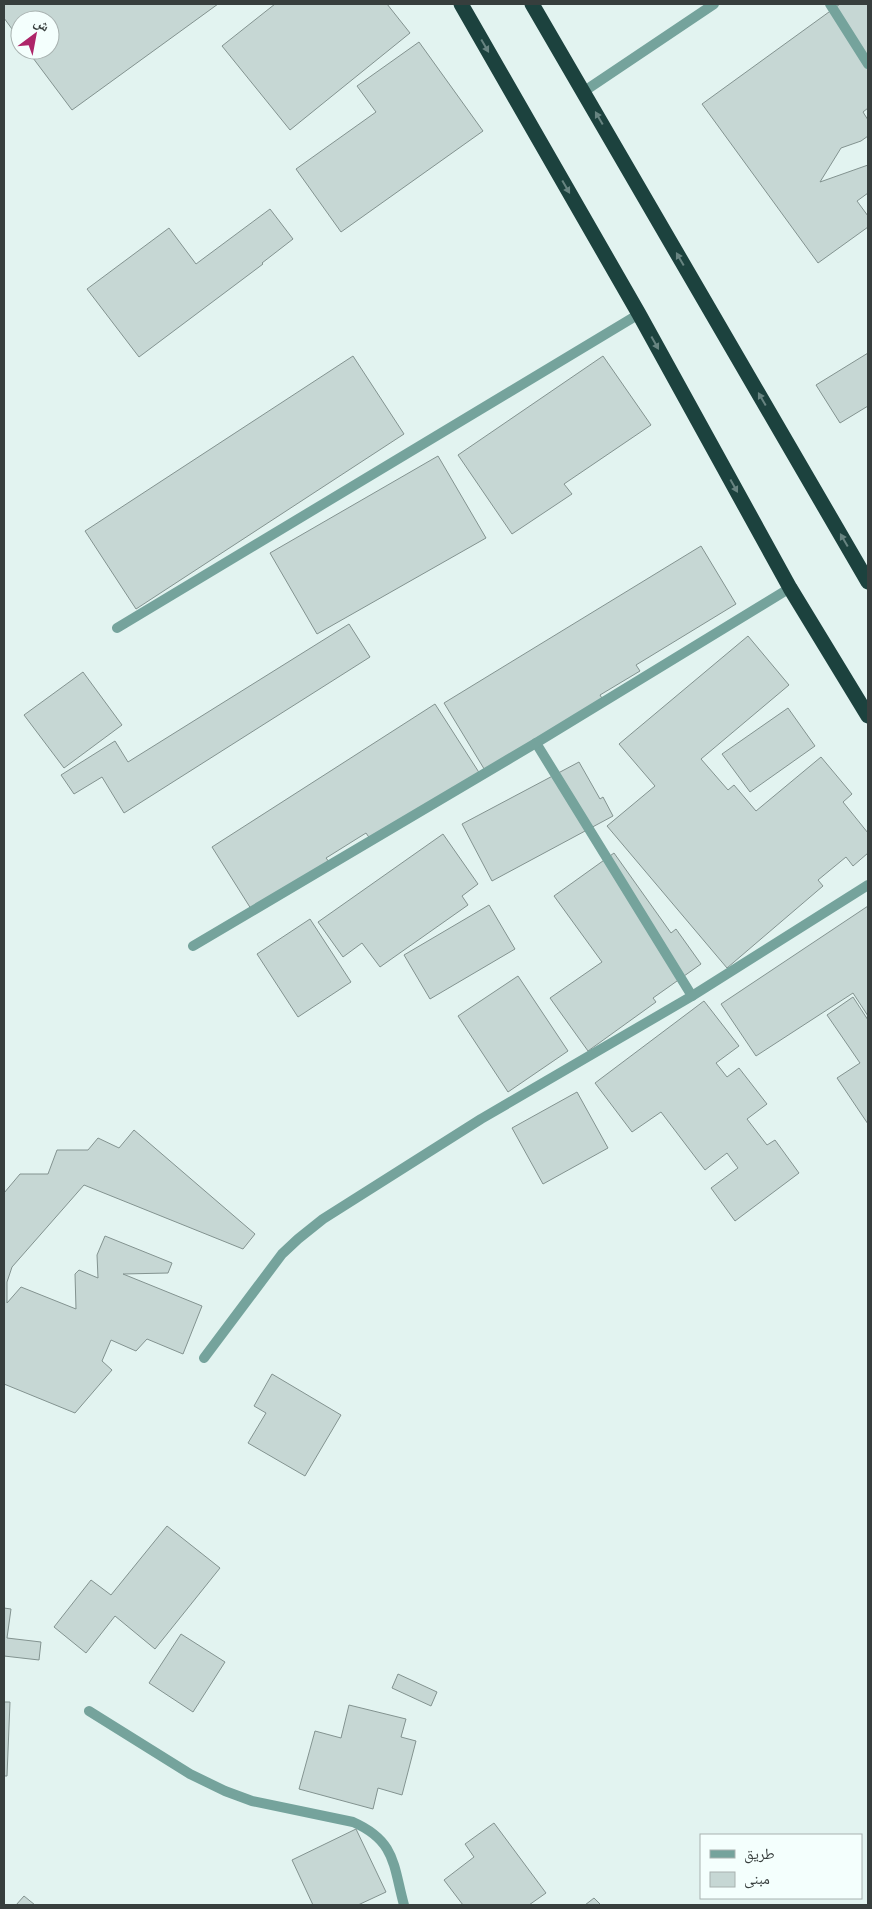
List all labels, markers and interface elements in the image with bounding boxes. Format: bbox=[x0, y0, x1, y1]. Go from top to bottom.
north arrow bbox=[10, 10, 60, 60]
text: ش bbox=[31, 12, 53, 36]
one-way arrow bbox=[481, 39, 489, 53]
one-way arrow bbox=[594, 112, 603, 125]
one-way arrow bbox=[562, 180, 570, 194]
one-way arrow bbox=[676, 252, 685, 265]
one-way arrow bbox=[651, 336, 659, 351]
one-way arrow bbox=[758, 392, 766, 407]
one-way arrow bbox=[730, 478, 738, 493]
one-way arrow bbox=[839, 533, 848, 546]
legend bbox=[700, 1834, 862, 1899]
text: طريق bbox=[744, 1844, 775, 1864]
text: مبنى bbox=[744, 1869, 770, 1889]

